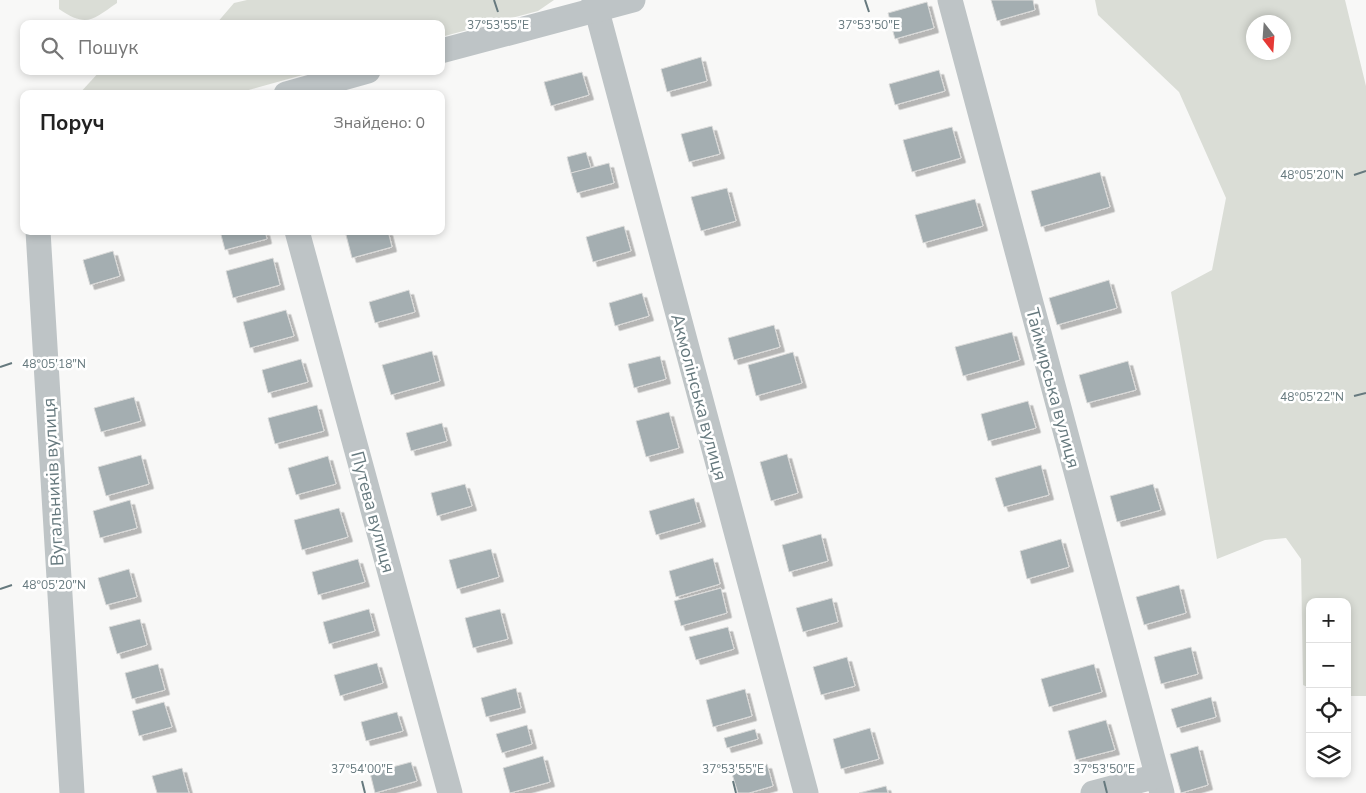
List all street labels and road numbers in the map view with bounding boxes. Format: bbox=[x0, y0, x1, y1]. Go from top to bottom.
street label: Таймирська вулиця bbox=[1020, 305, 1086, 471]
street label: Акмолiнська вулиця bbox=[665, 311, 733, 483]
street label: Вугальників вулиця bbox=[37, 397, 69, 567]
street label: Путева вулиця bbox=[345, 449, 401, 575]

